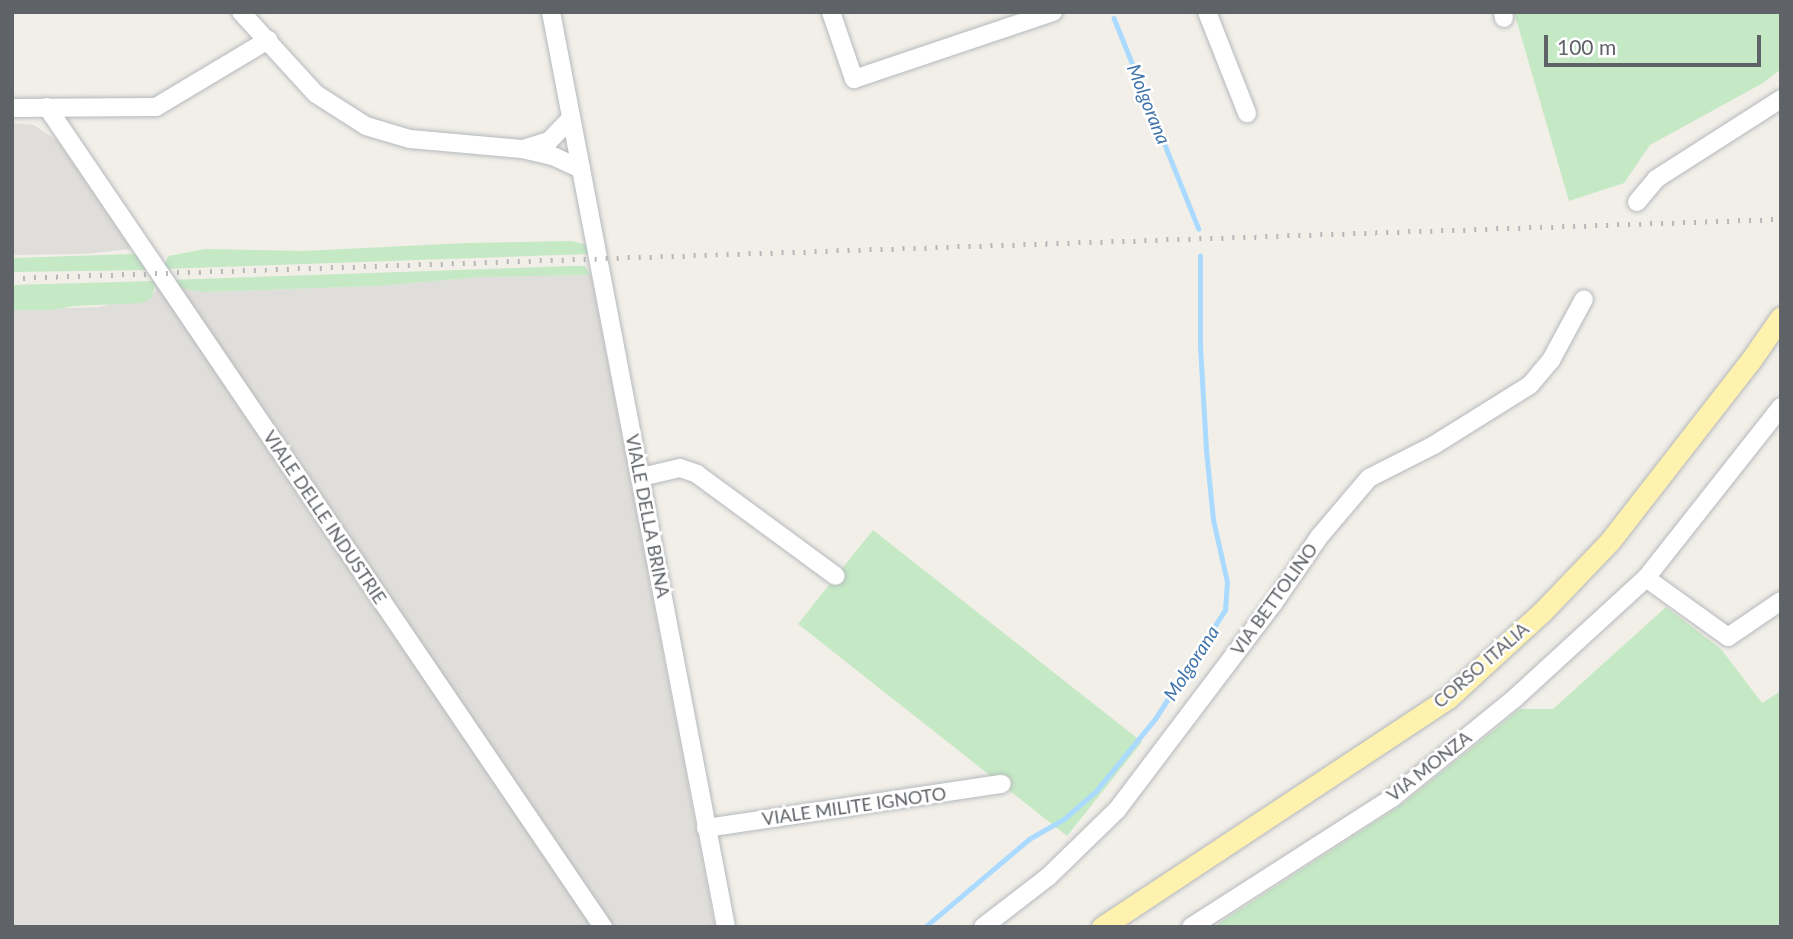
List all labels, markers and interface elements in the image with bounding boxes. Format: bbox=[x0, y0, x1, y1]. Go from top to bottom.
scale bar bbox=[1548, 21, 1765, 65]
text: 100 m bbox=[1557, 34, 1616, 59]
water label: Molgorana bbox=[1123, 61, 1175, 147]
street label: VIALE DELLE INDUSTRIE bbox=[259, 426, 391, 608]
street label: VIALE DELLA BRINA bbox=[621, 432, 675, 600]
street label: VIA BETTOLINO bbox=[1226, 539, 1322, 659]
street label: CORSO ITALIA bbox=[1429, 618, 1533, 712]
water label: Molgorana bbox=[1158, 621, 1224, 705]
street label: VIA MONZA bbox=[1382, 726, 1476, 806]
street label: VIALE MILITE IGNOTO bbox=[761, 782, 947, 830]

